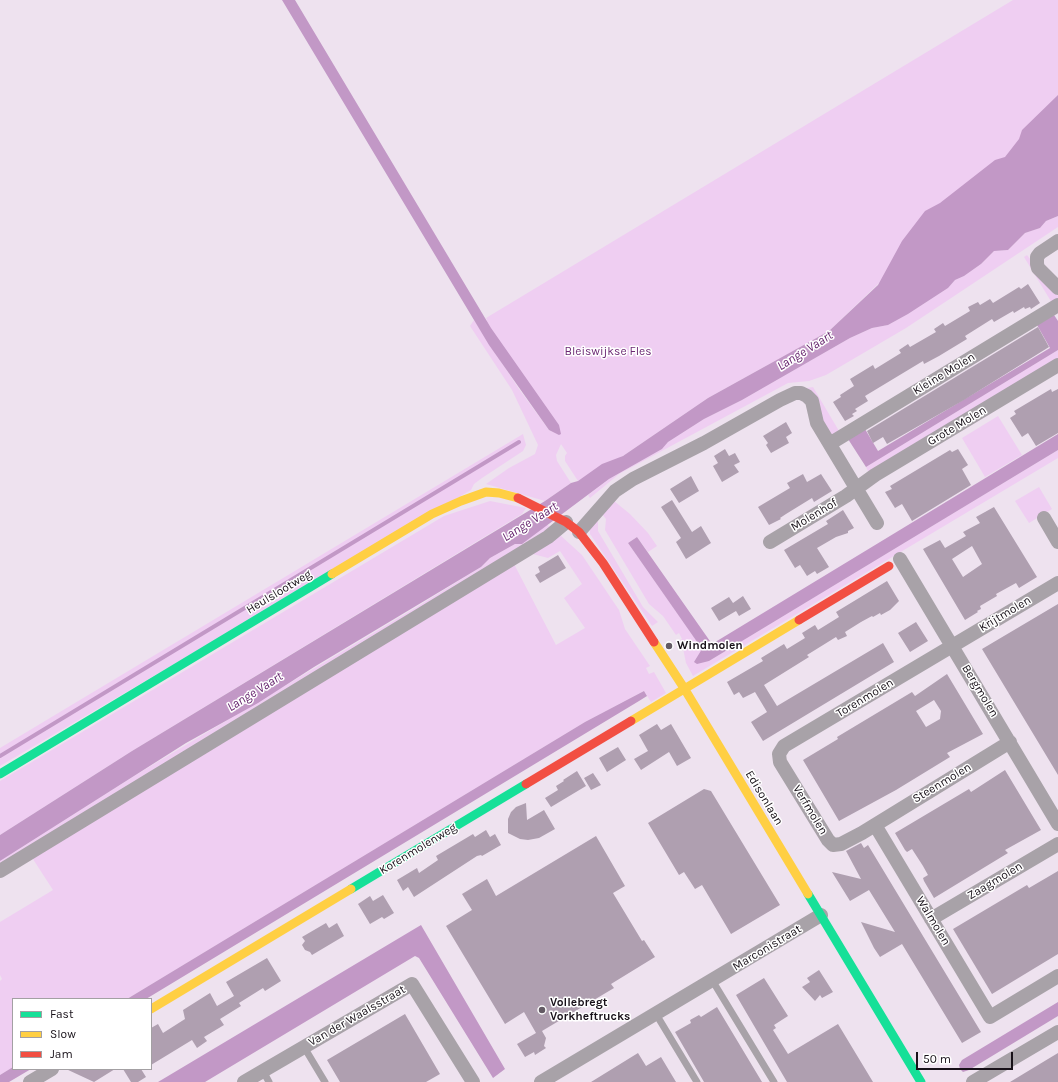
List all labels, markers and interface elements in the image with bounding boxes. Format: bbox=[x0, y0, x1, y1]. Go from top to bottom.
water label: Lange Vaart bbox=[774, 328, 836, 374]
park label: Bleiswijkse Fles bbox=[564, 345, 652, 359]
street label: Kleine Molen bbox=[910, 350, 978, 398]
street label: Grote Molen bbox=[925, 403, 989, 449]
street label: Molenhof bbox=[788, 496, 840, 534]
water label: Lange Vaart bbox=[499, 499, 561, 545]
street label: Heulslootweg bbox=[244, 567, 314, 617]
street label: Krijtmolen bbox=[976, 593, 1034, 635]
place label: Windmolen bbox=[677, 639, 743, 653]
marker: Windmolen bbox=[664, 641, 674, 651]
street label: Bergmolen bbox=[959, 662, 1001, 720]
water label: Lange Vaart bbox=[224, 669, 286, 715]
street label: Torenmolen bbox=[834, 675, 896, 721]
street label: Steenmolen bbox=[910, 760, 974, 806]
street label: Edisonlaan bbox=[742, 768, 786, 828]
street label: Verfmolen bbox=[790, 782, 830, 838]
street label: Korenmolenweg bbox=[377, 820, 459, 878]
street label: Zaagmolen bbox=[965, 859, 1025, 903]
street label: Walmolen bbox=[913, 894, 953, 948]
street label: Marconistraat bbox=[730, 922, 804, 974]
street label: Van der Waalsstraat bbox=[306, 982, 408, 1050]
place label: Vollebregt Vorkheftrucks bbox=[550, 996, 630, 1024]
legend bbox=[12, 998, 152, 1070]
marker: Vollebregt Vorkheftrucks bbox=[537, 1005, 547, 1015]
text: Fast bbox=[50, 1007, 73, 1021]
text: Slow bbox=[50, 1027, 76, 1041]
scale bar bbox=[918, 1044, 1015, 1070]
text: Jam bbox=[50, 1047, 73, 1061]
text: 50 m bbox=[923, 1052, 951, 1066]

